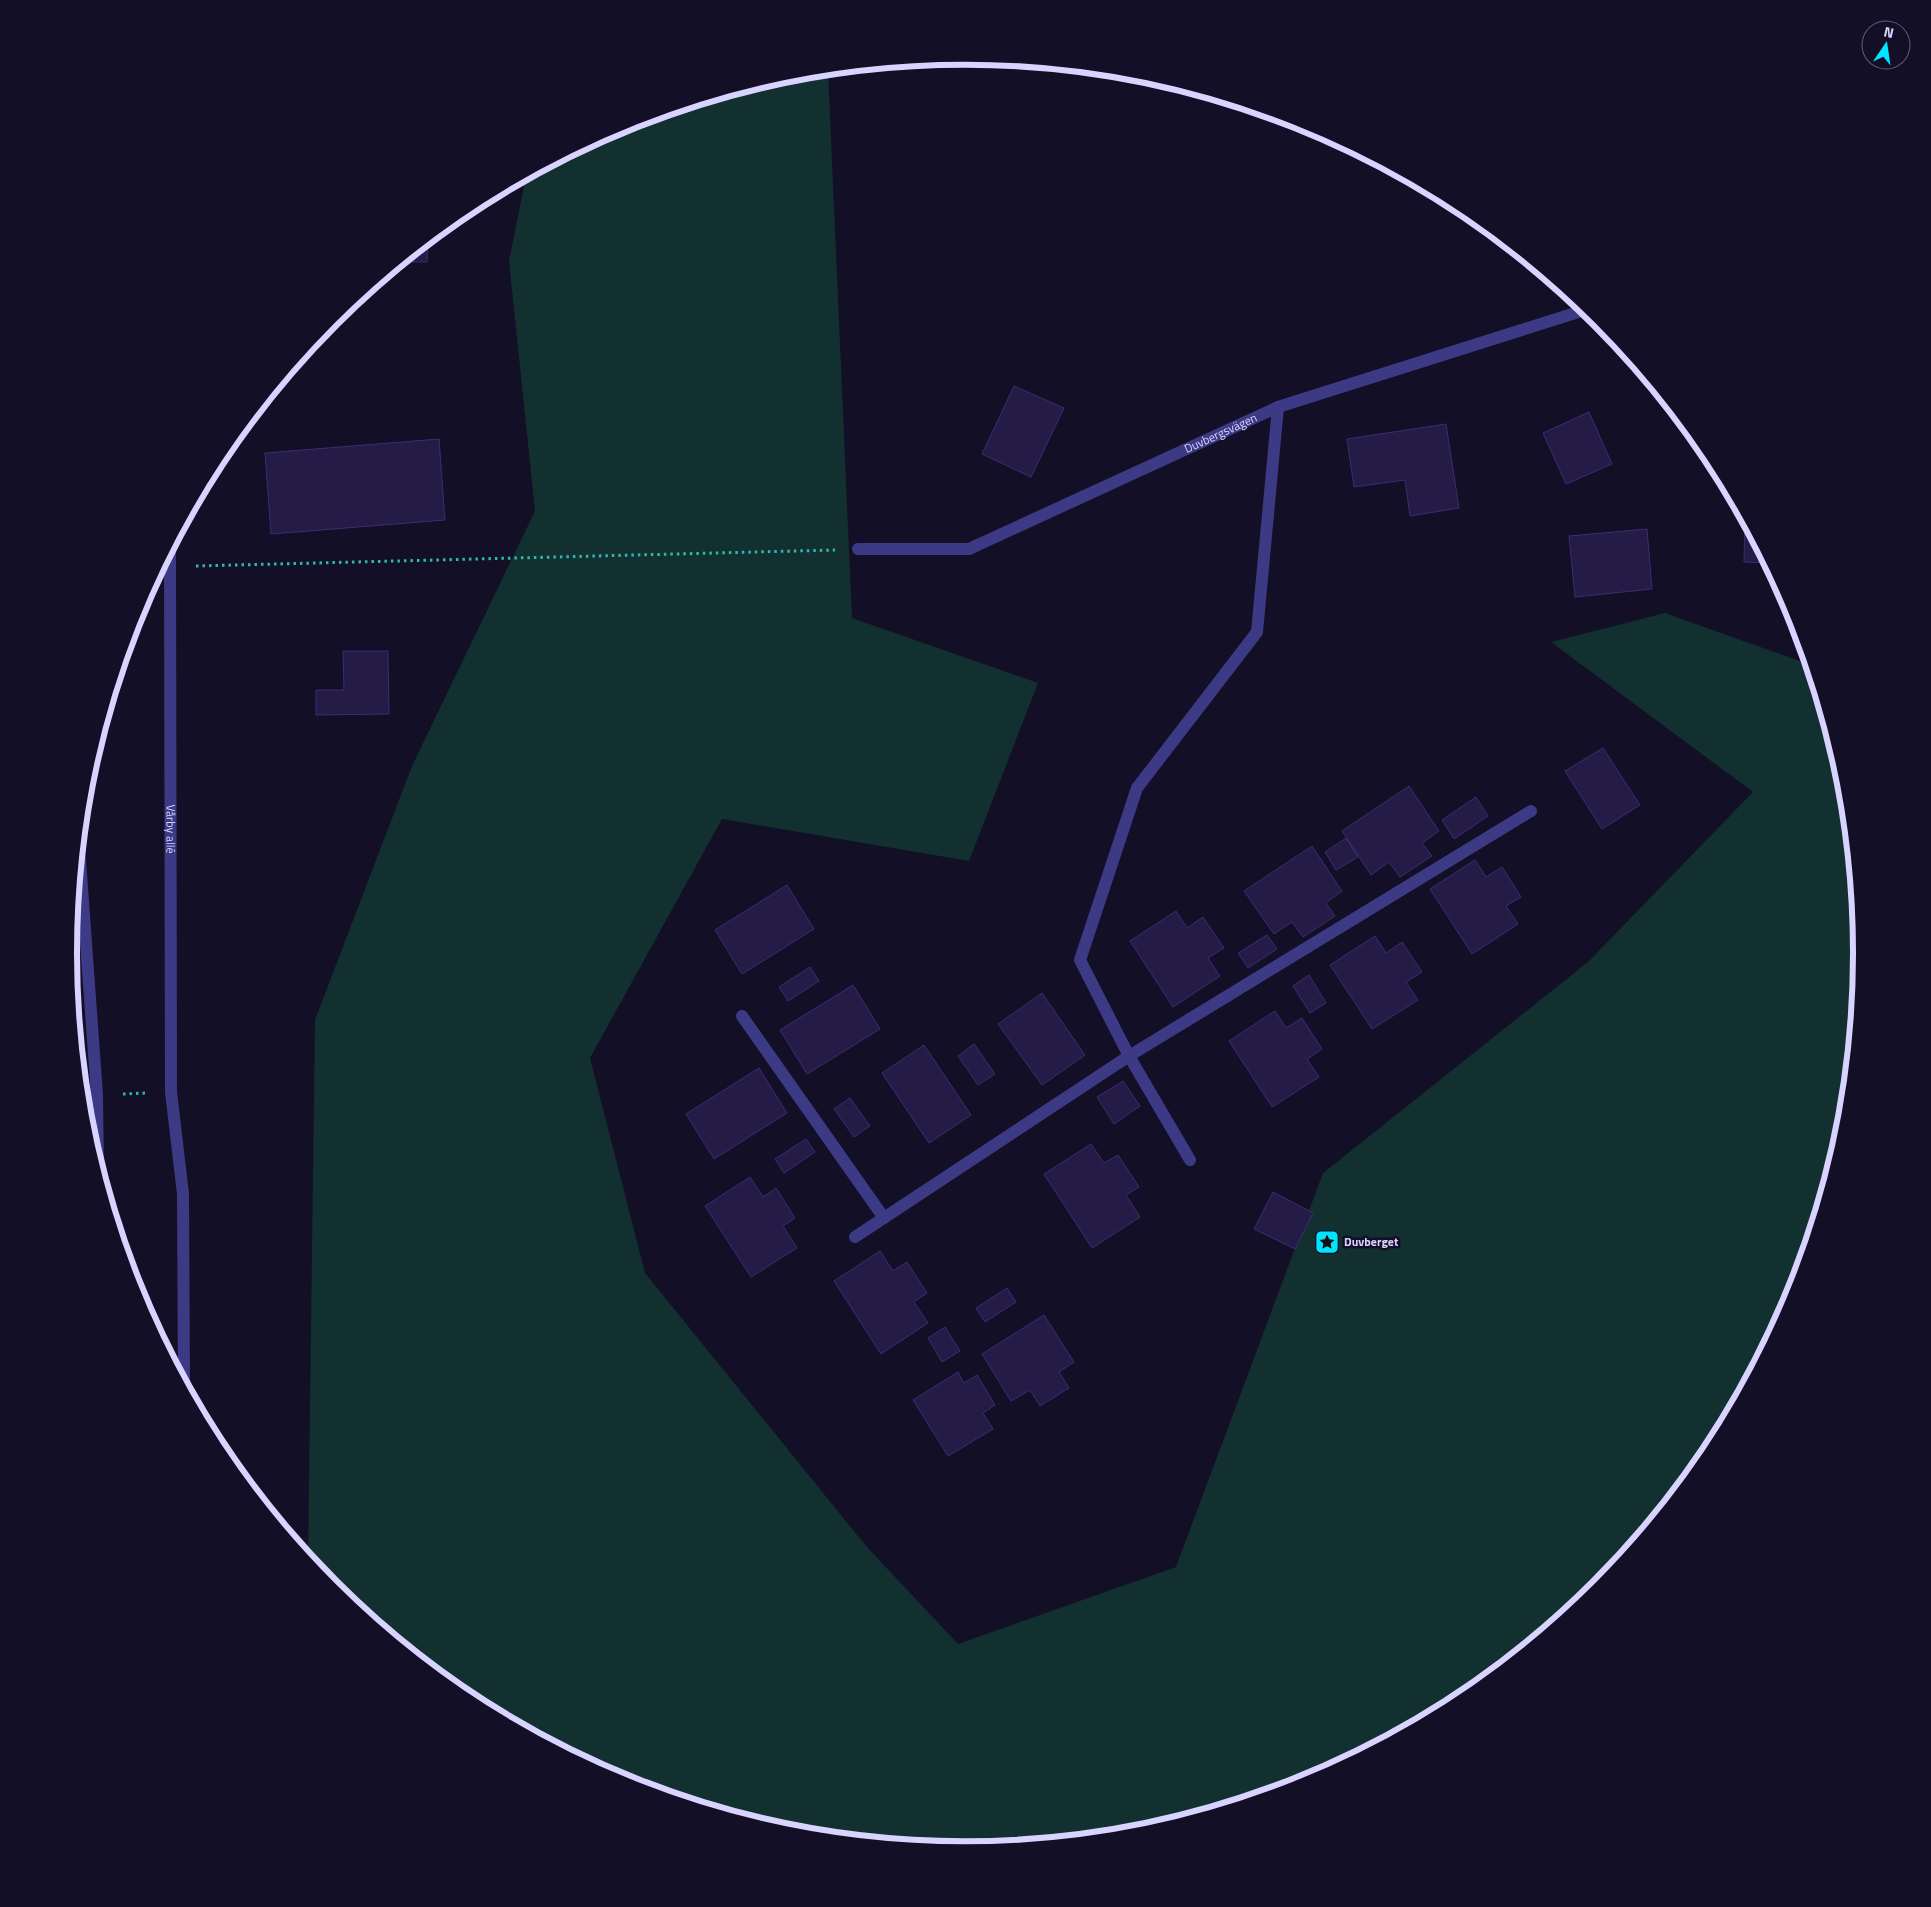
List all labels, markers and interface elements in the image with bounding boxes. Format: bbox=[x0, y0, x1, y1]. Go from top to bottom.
north arrow bbox=[1861, 20, 1911, 70]
text: N bbox=[1882, 21, 1896, 43]
street label: Duvbergsvägen bbox=[1181, 408, 1260, 458]
street label: Vårby allé bbox=[161, 804, 181, 854]
place icon: Duvberget bbox=[1314, 1229, 1340, 1255]
place label: Duvberget bbox=[1344, 1232, 1399, 1251]

